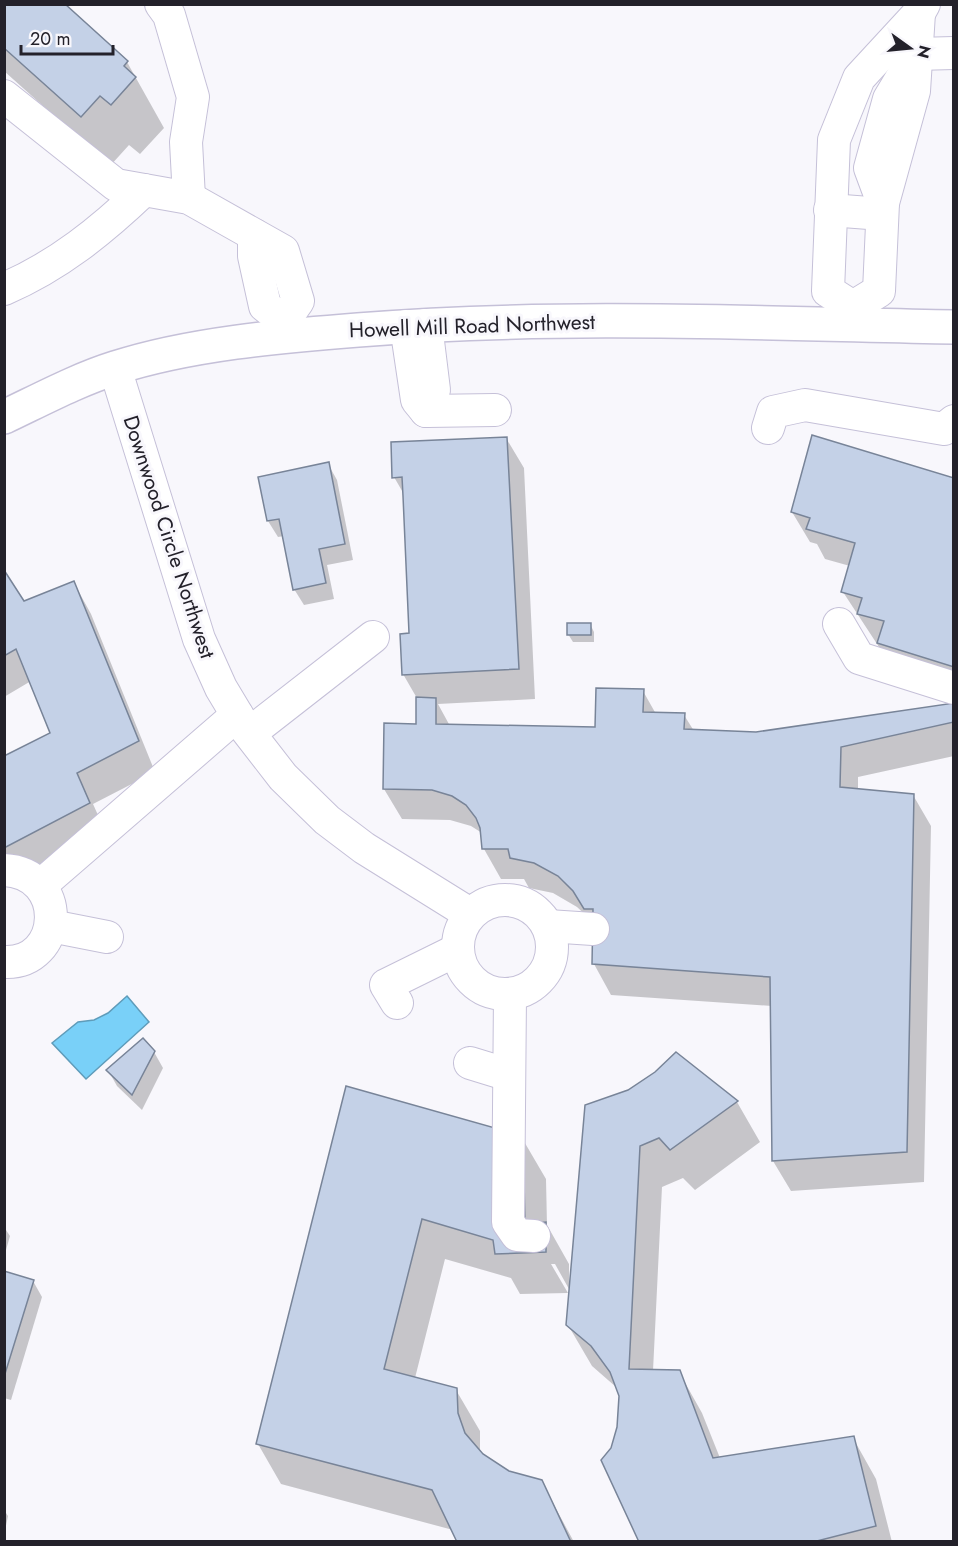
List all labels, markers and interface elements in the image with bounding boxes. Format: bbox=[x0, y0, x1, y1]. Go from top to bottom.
scale bar bbox=[21, 18, 112, 56]
north arrow bbox=[880, 18, 940, 78]
text: 20 m bbox=[30, 26, 70, 52]
text: N bbox=[911, 43, 937, 61]
street label: Howell Mill Road Northwest bbox=[348, 307, 596, 345]
street label: Downwood Circle Northwest bbox=[116, 412, 222, 662]

